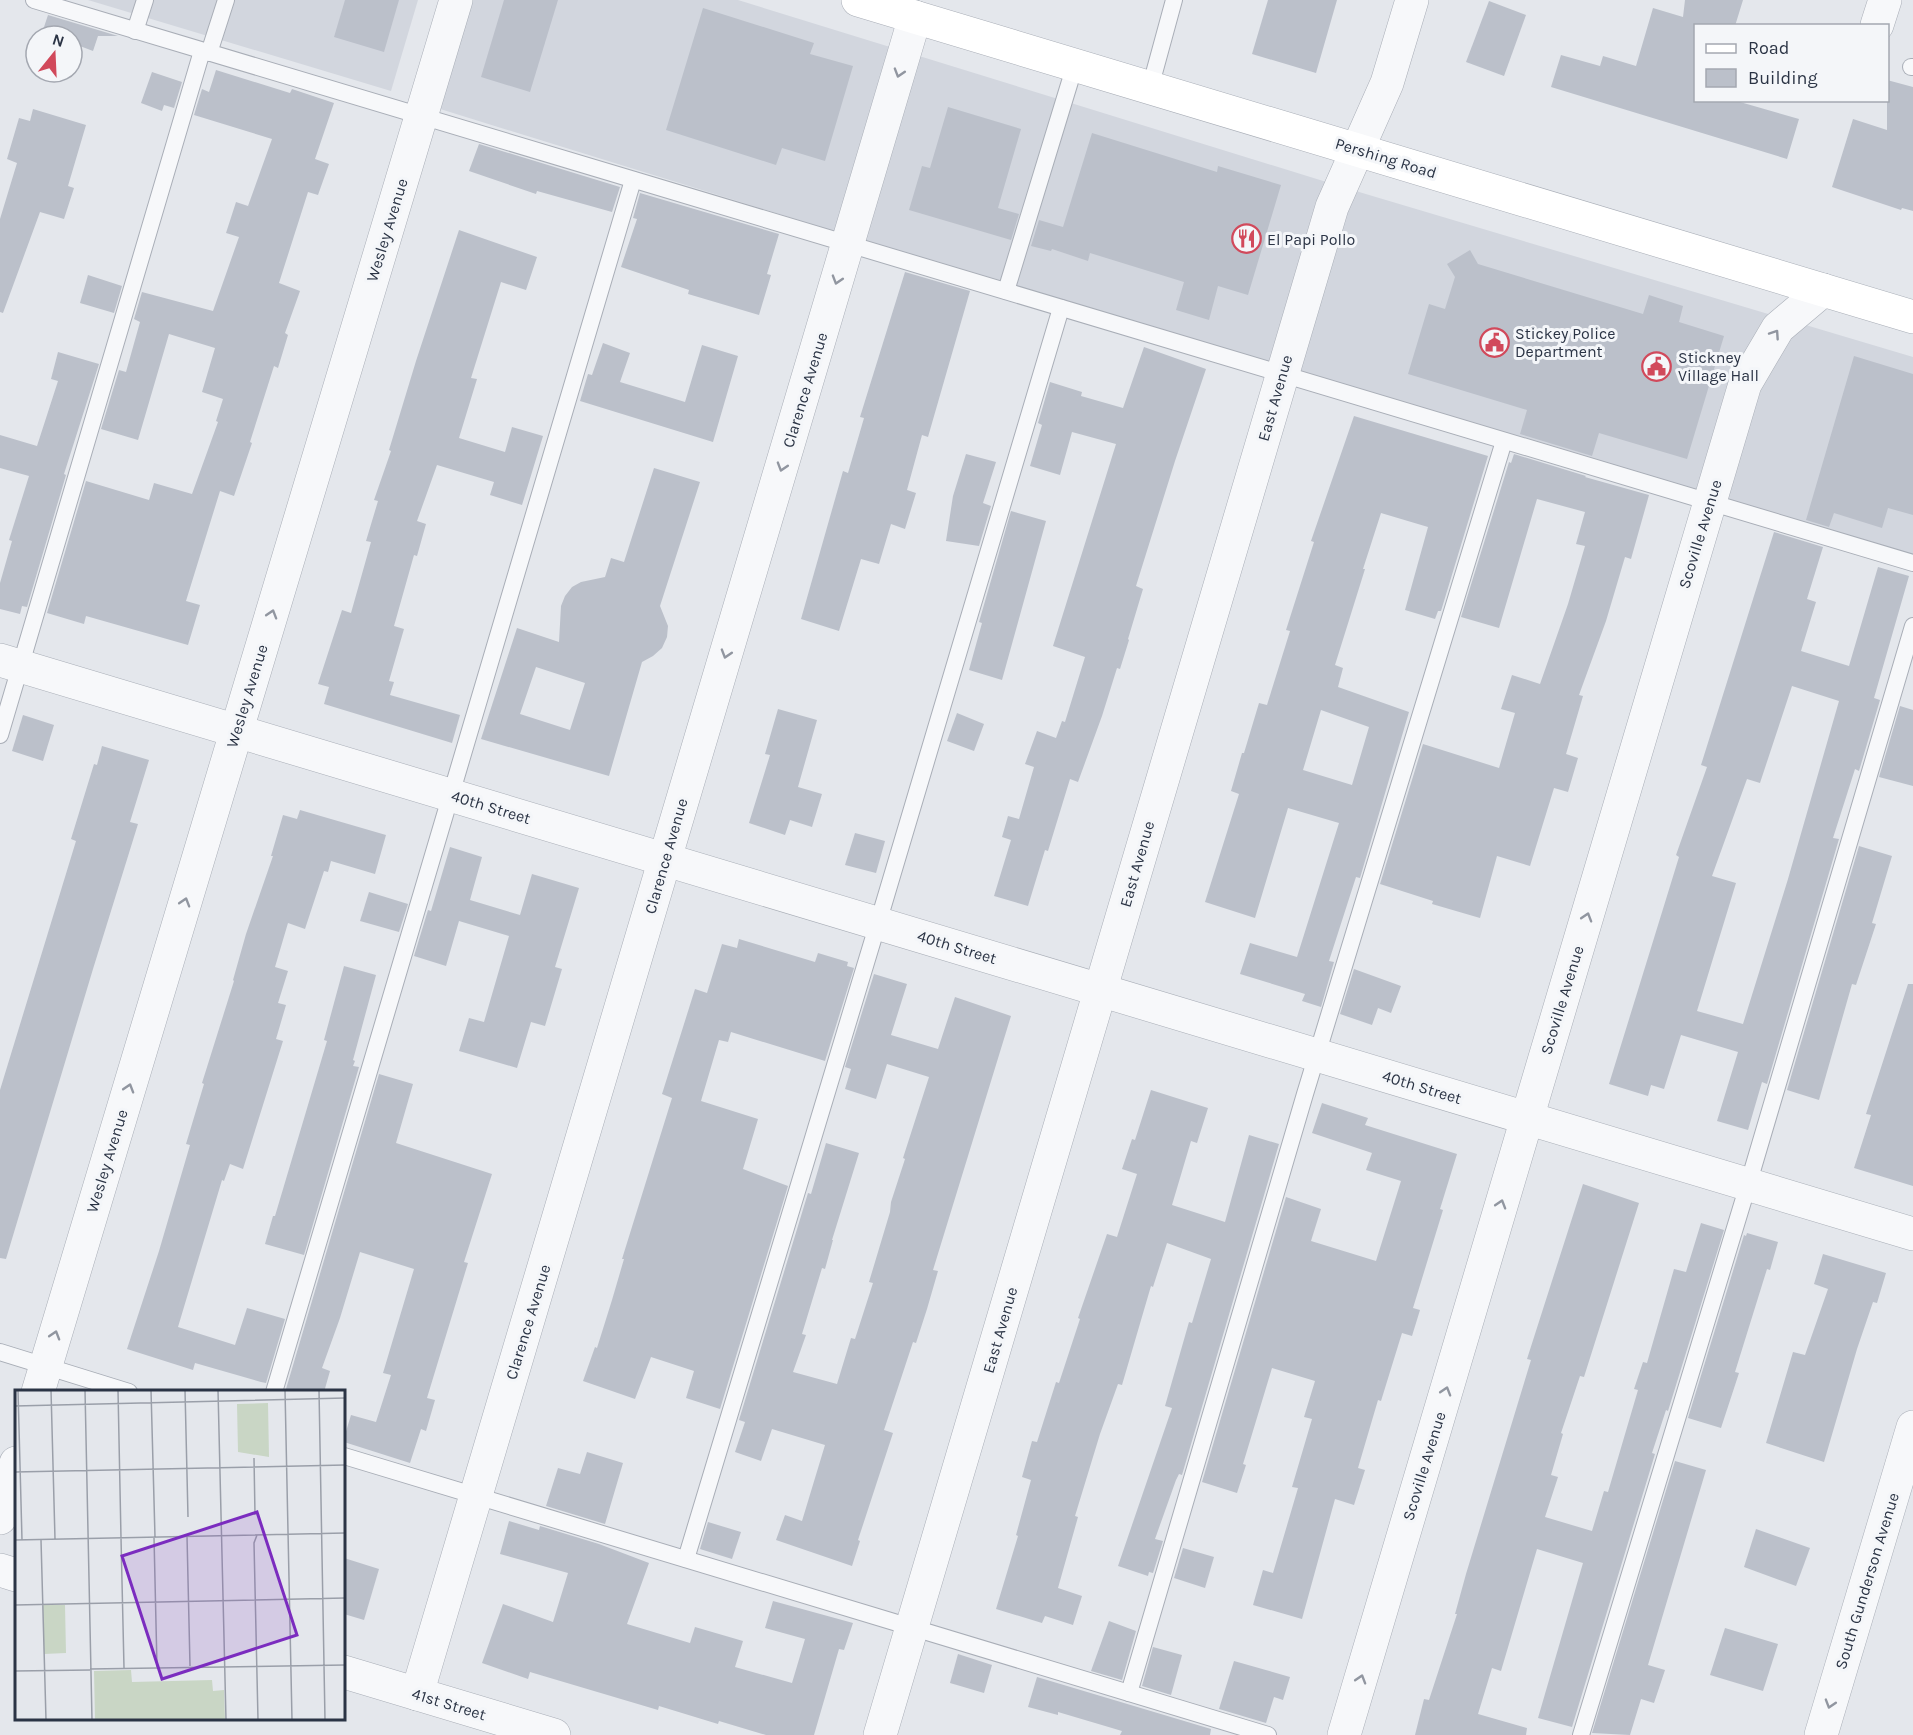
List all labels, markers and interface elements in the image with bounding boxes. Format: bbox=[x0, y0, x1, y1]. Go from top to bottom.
north arrow bbox=[24, 24, 84, 84]
legend bbox=[1694, 24, 1889, 102]
text: N bbox=[50, 29, 67, 51]
text: Road bbox=[1748, 37, 1789, 59]
one-way arrow bbox=[894, 67, 906, 78]
text: Building bbox=[1748, 67, 1818, 89]
street label: Pershing Road bbox=[1333, 134, 1439, 182]
street label: Wesley Avenue bbox=[362, 176, 412, 284]
restaurant icon: El Papi Pollo bbox=[1230, 223, 1262, 255]
place label: El Papi Pollo bbox=[1267, 230, 1355, 249]
one-way arrow bbox=[832, 274, 844, 285]
place label: Stickey Police Department bbox=[1515, 324, 1616, 361]
public building icon: Stickey Police Department bbox=[1478, 326, 1510, 358]
street label: Clarence Avenue bbox=[778, 330, 832, 450]
one-way arrow bbox=[1768, 330, 1779, 341]
place label: Stickney Village Hall bbox=[1678, 348, 1759, 385]
public building icon: Stickney Village Hall bbox=[1641, 350, 1673, 382]
street label: East Avenue bbox=[1254, 353, 1296, 443]
one-way arrow bbox=[777, 461, 789, 472]
street label: Scoville Avenue bbox=[1674, 477, 1726, 591]
one-way arrow bbox=[265, 609, 277, 620]
street label: Wesley Avenue bbox=[222, 642, 272, 750]
one-way arrow bbox=[721, 648, 733, 659]
street label: 40th Street bbox=[449, 786, 533, 828]
street label: Clarence Avenue bbox=[640, 796, 692, 916]
street label: East Avenue bbox=[1116, 819, 1158, 909]
one-way arrow bbox=[178, 897, 190, 908]
one-way arrow bbox=[1580, 912, 1592, 923]
street label: 40th Street bbox=[915, 926, 999, 968]
street label: Scoville Avenue bbox=[1536, 943, 1588, 1057]
street label: 40th Street bbox=[1380, 1066, 1464, 1108]
one-way arrow bbox=[122, 1083, 134, 1094]
street label: Wesley Avenue bbox=[82, 1107, 132, 1215]
one-way arrow bbox=[1494, 1199, 1506, 1210]
street label: Clarence Avenue bbox=[501, 1262, 555, 1382]
street label: East Avenue bbox=[979, 1285, 1021, 1375]
one-way arrow bbox=[48, 1331, 60, 1341]
one-way arrow bbox=[1439, 1386, 1451, 1397]
inset map bbox=[15, 1390, 345, 1720]
street label: Scoville Avenue bbox=[1398, 1409, 1450, 1523]
street label: South Gunderson Avenue bbox=[1831, 1490, 1903, 1672]
one-way arrow bbox=[1354, 1674, 1366, 1685]
street label: 41st Street bbox=[410, 1684, 488, 1724]
one-way arrow bbox=[1825, 1698, 1837, 1709]

